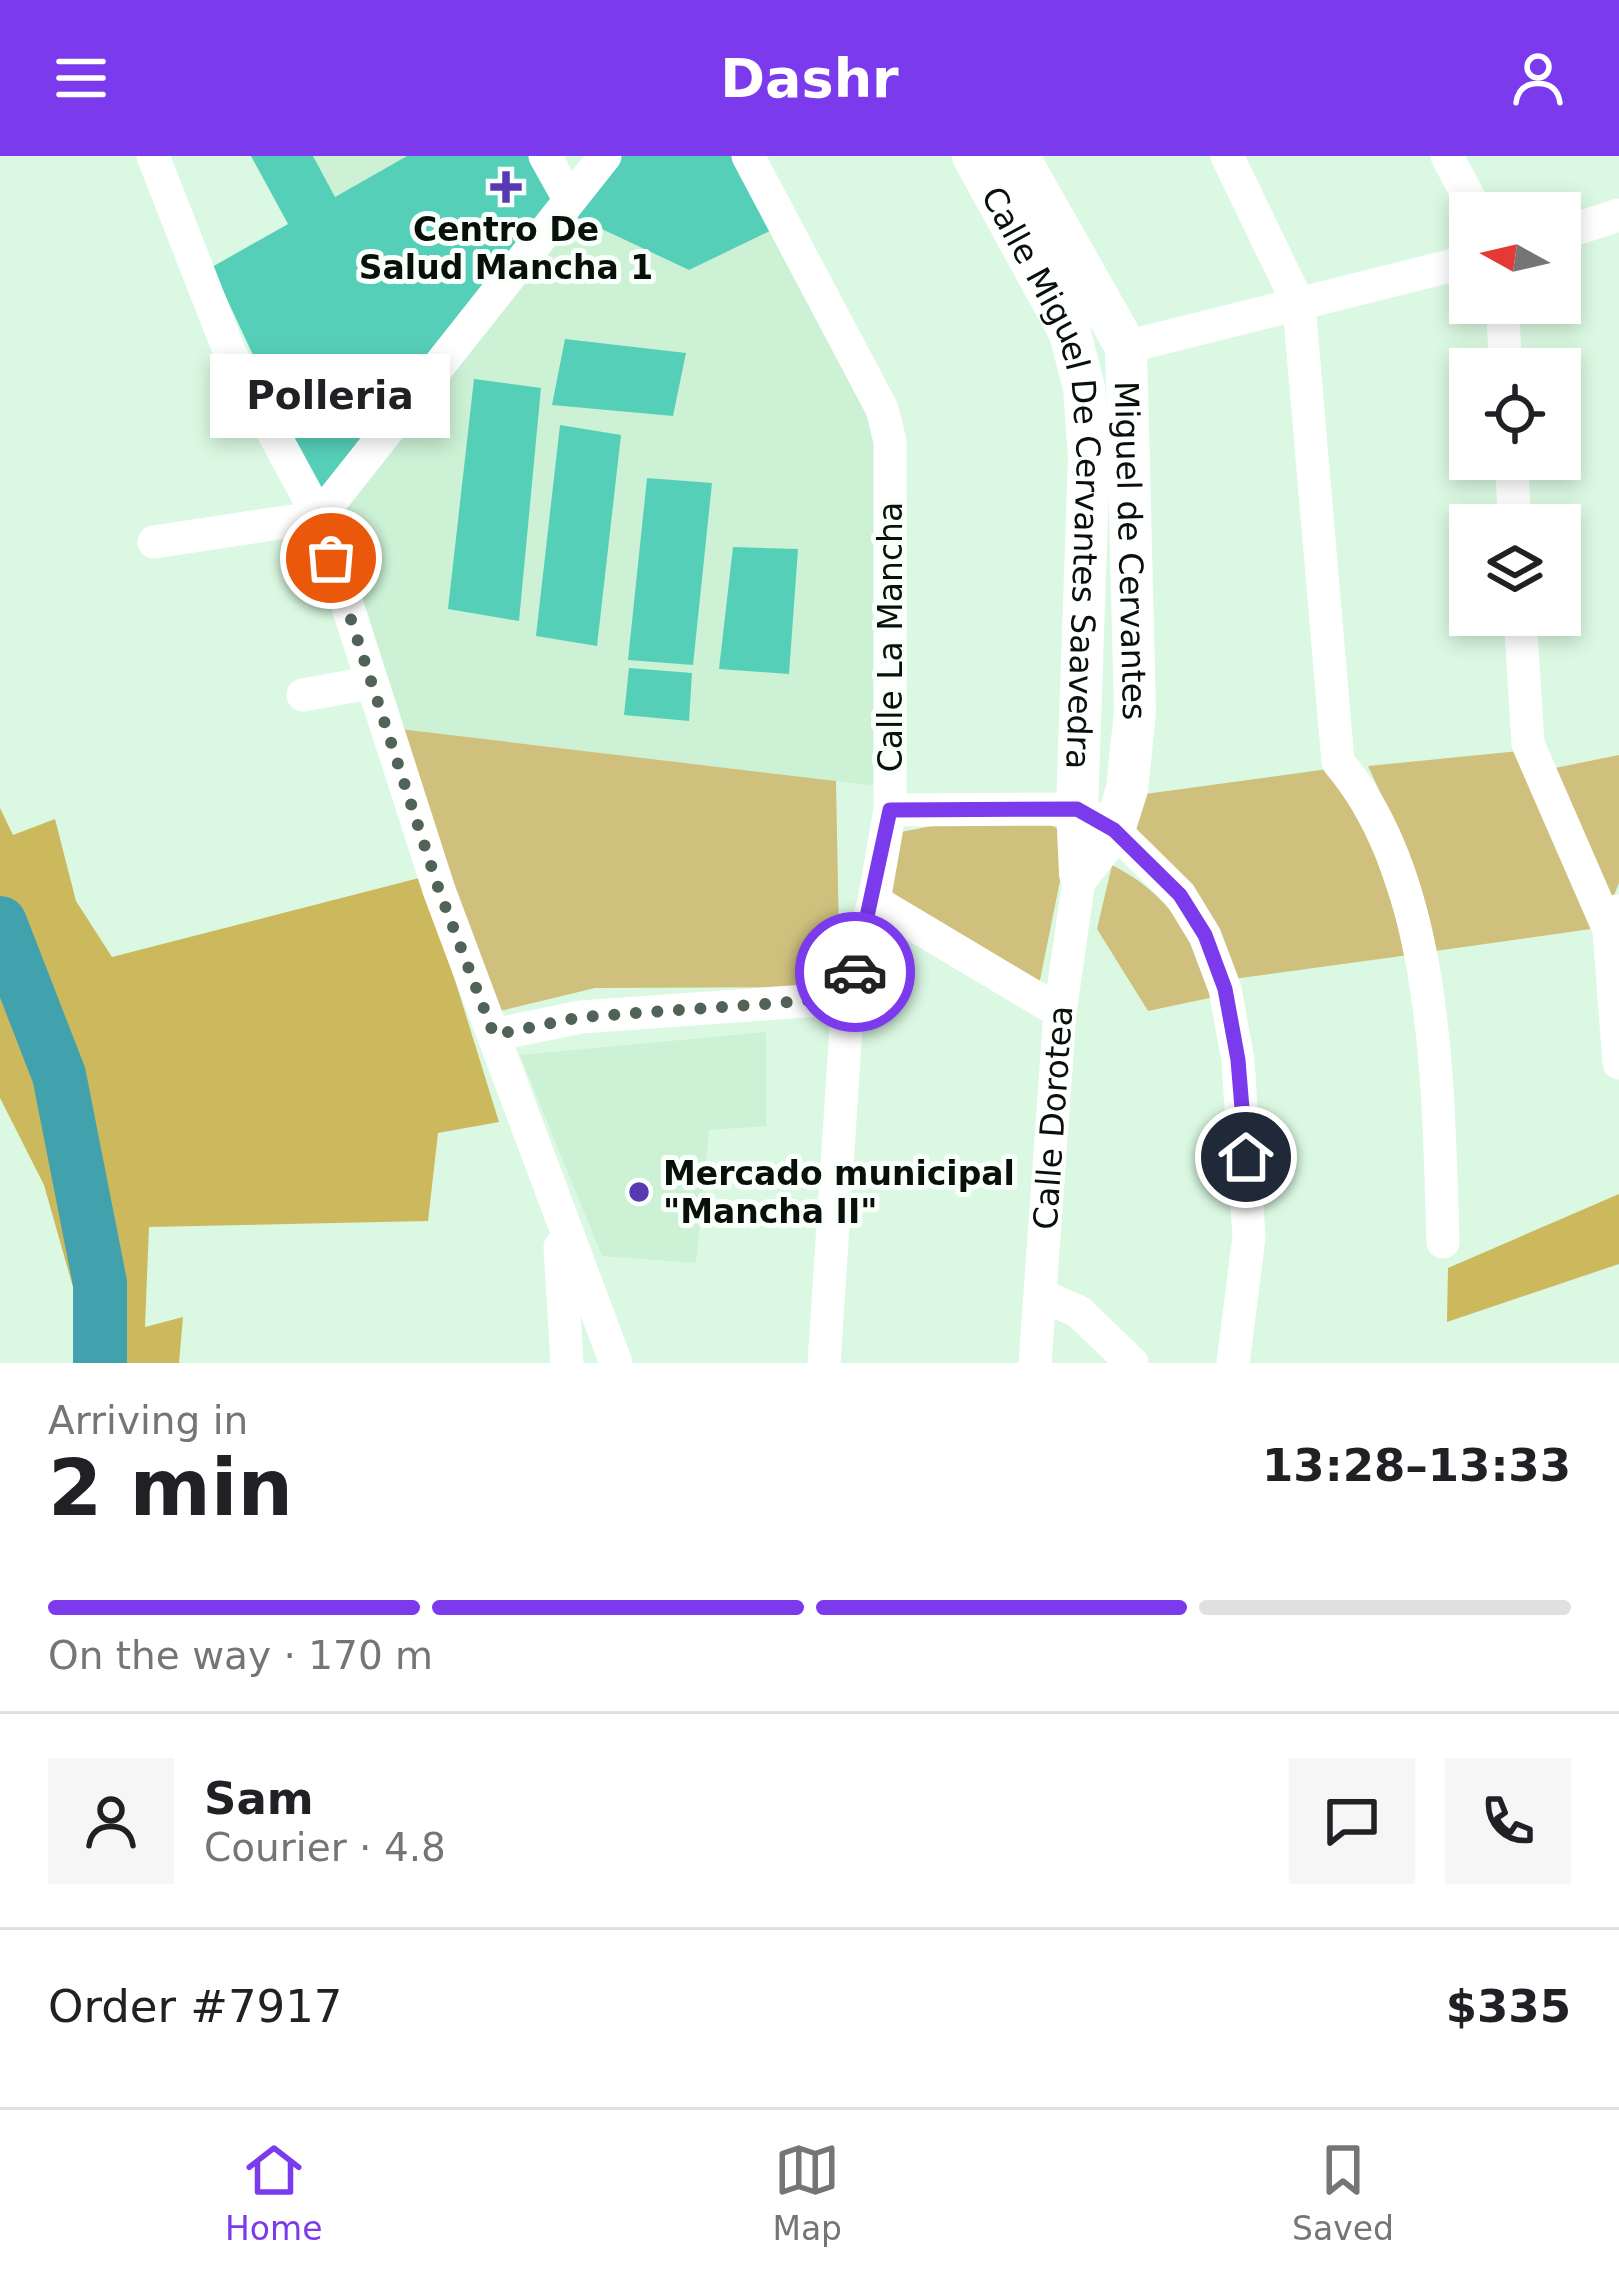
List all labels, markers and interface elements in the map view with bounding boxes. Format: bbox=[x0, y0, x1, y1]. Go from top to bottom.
icon: menu bbox=[48, 45, 114, 111]
icon: person bbox=[1505, 45, 1571, 111]
text: Dashr bbox=[720, 47, 899, 110]
marker: Centro De Salud Mancha 1 bbox=[490, 171, 522, 203]
street label: Calle Miguel De Cervantes Saavedra bbox=[974, 180, 1108, 770]
north arrow bbox=[1449, 192, 1581, 324]
map controls bbox=[1449, 192, 1581, 636]
place label: Centro De Salud Mancha 1 bbox=[359, 210, 653, 287]
button: locate bbox=[1449, 348, 1581, 480]
callout: Polleria bbox=[211, 354, 451, 438]
text: Polleria bbox=[246, 373, 414, 418]
street label: Miguel de Cervantes bbox=[1107, 380, 1155, 721]
street label: Calle La Mancha bbox=[871, 502, 910, 772]
button: layers bbox=[1449, 504, 1581, 636]
pin bbox=[280, 507, 382, 609]
icon: bag bbox=[298, 525, 364, 591]
courier bbox=[795, 912, 915, 1032]
icon: car bbox=[822, 939, 888, 1005]
street label: Calle Dorotea bbox=[1025, 1004, 1080, 1231]
pin bbox=[1195, 1106, 1297, 1208]
icon: home bbox=[1213, 1124, 1279, 1190]
place label: Mercado municipal "Mancha II" bbox=[663, 1154, 1015, 1231]
marker: Mercado municipal "Mancha II" bbox=[626, 1179, 652, 1205]
text: Arriving in bbox=[48, 1398, 248, 1443]
text: 13:28–13:33 bbox=[1262, 1439, 1571, 1492]
text: 2 min bbox=[48, 1443, 293, 1533]
text: On the way · 170 m bbox=[48, 1633, 433, 1678]
button: person bbox=[48, 1758, 174, 1884]
button: chat bbox=[1289, 1758, 1415, 1884]
button: phone bbox=[1445, 1758, 1571, 1884]
text: Sam bbox=[204, 1772, 314, 1825]
text: Courier · 4.8 bbox=[204, 1825, 446, 1870]
text: Order #7917 bbox=[48, 1980, 342, 2033]
text: $335 bbox=[1446, 1980, 1571, 2033]
tab: Home bbox=[225, 2137, 322, 2248]
tab: Map bbox=[772, 2137, 842, 2248]
tab: Saved bbox=[1292, 2137, 1394, 2248]

